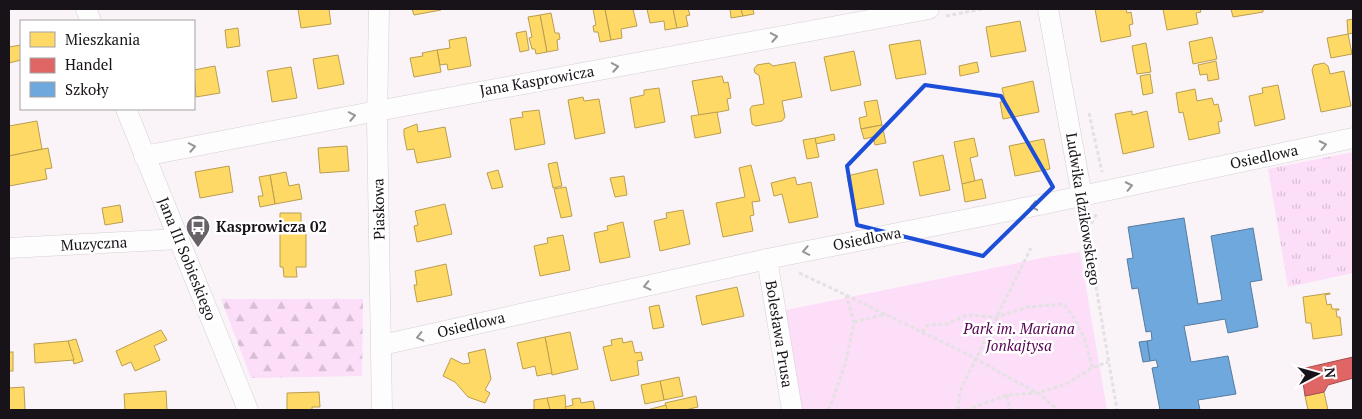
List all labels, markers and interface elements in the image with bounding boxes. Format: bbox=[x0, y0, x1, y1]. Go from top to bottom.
legend bbox=[20, 20, 195, 110]
text: Mieszkania bbox=[65, 29, 141, 49]
one-way arrow bbox=[770, 33, 779, 43]
text: Handel bbox=[65, 54, 113, 74]
street label: Jana Kasprowicza bbox=[478, 60, 596, 100]
one-way arrow bbox=[610, 62, 619, 73]
text: Szkoły bbox=[65, 79, 109, 99]
one-way arrow bbox=[347, 111, 356, 121]
street label: Ludwika Idzikowskiego bbox=[1062, 131, 1106, 287]
street label: Osiedlowa bbox=[1228, 139, 1300, 173]
one-way arrow bbox=[1318, 140, 1327, 150]
one-way arrow bbox=[188, 142, 196, 152]
street label: Piaskowa bbox=[367, 178, 389, 240]
one-way arrow bbox=[1125, 181, 1134, 192]
street label: Jana III Sobieskiego bbox=[154, 194, 222, 323]
one-way arrow bbox=[1030, 200, 1038, 211]
bus stop icon: Kasprowicza 02 bbox=[185, 214, 211, 248]
place label: Kasprowicza 02 bbox=[216, 216, 327, 236]
street label: Osiedlowa bbox=[831, 222, 903, 254]
street label: Muzyczna bbox=[60, 231, 128, 255]
one-way arrow bbox=[802, 245, 810, 256]
street label: Bolesława Prusa bbox=[762, 279, 798, 389]
one-way arrow bbox=[643, 280, 652, 291]
street label: Osiedlowa bbox=[435, 306, 507, 342]
park label: Park im. Mariana Jonkajtysa bbox=[962, 318, 1075, 355]
one-way arrow bbox=[416, 331, 425, 342]
north arrow bbox=[1292, 349, 1342, 399]
text: N bbox=[1320, 366, 1340, 379]

